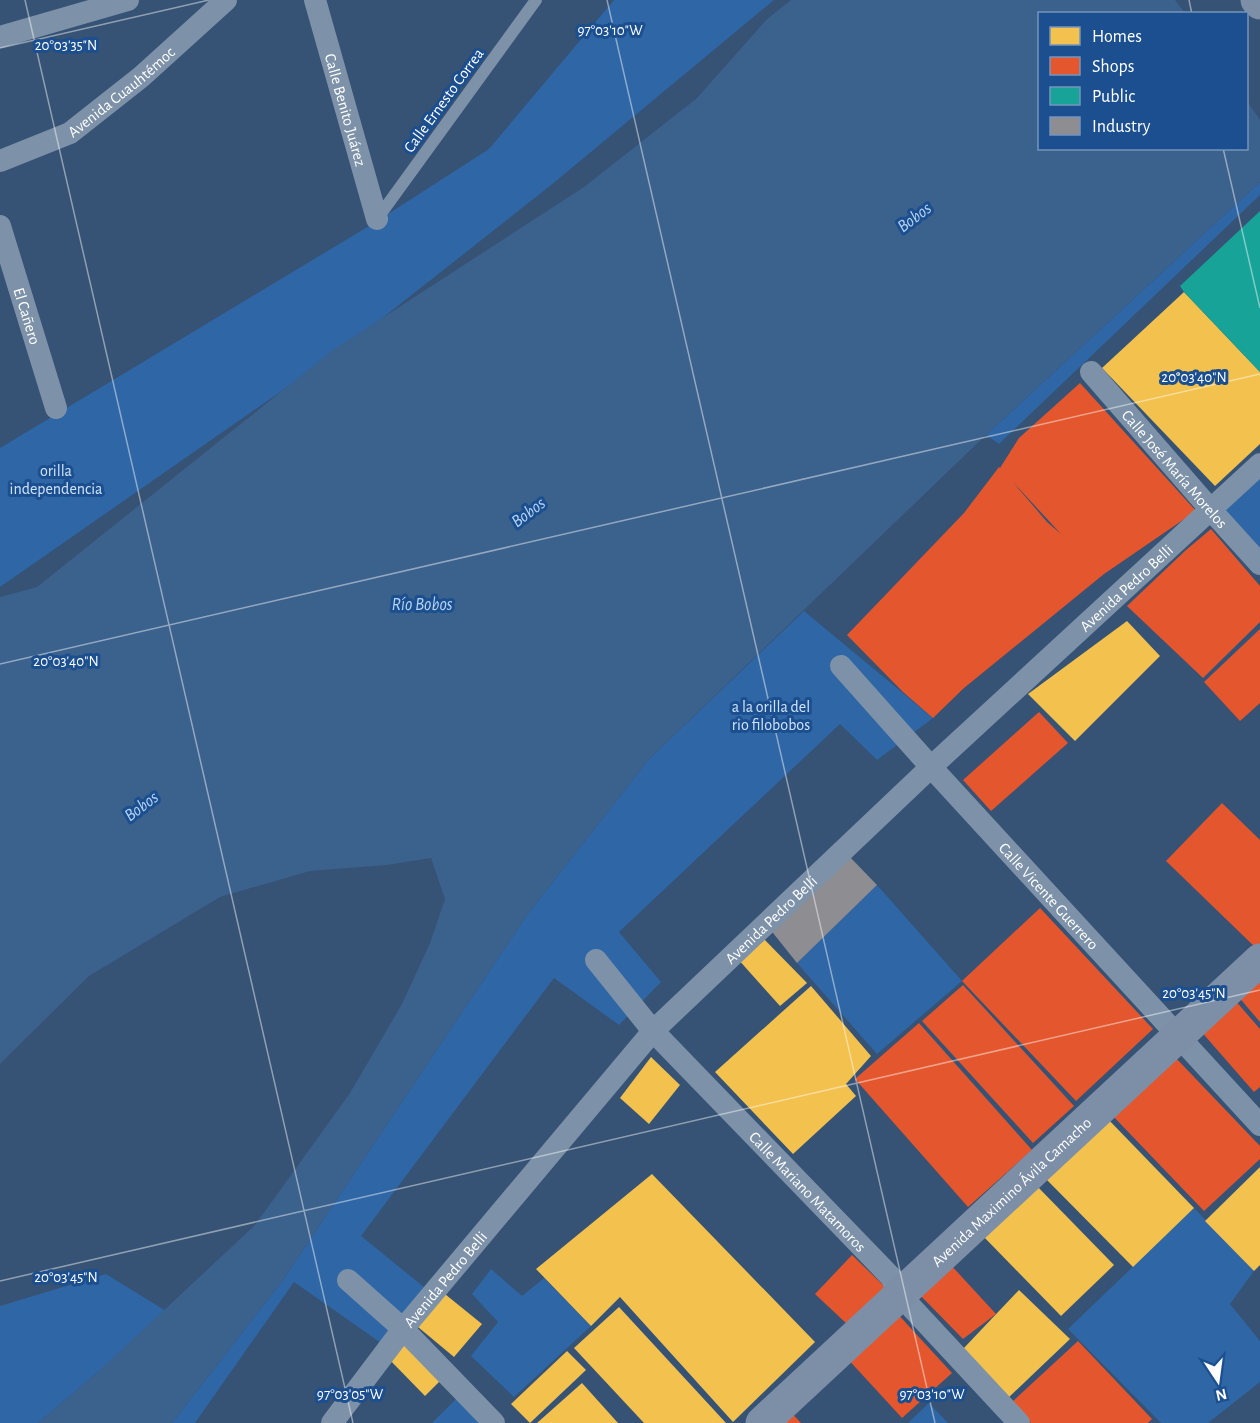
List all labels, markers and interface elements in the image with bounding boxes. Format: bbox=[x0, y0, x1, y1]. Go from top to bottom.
legend bbox=[1038, 12, 1248, 150]
text: 97°03'10"W bbox=[577, 23, 643, 38]
text: Homes bbox=[1092, 28, 1142, 46]
text: 20°03'35"N bbox=[35, 38, 97, 53]
street label: Avenida Cuauhtémoc bbox=[65, 44, 178, 141]
street label: Calle Ernesto Correa bbox=[401, 46, 487, 155]
street label: Calle Benito Juárez bbox=[322, 52, 369, 169]
text: Shops bbox=[1092, 58, 1134, 76]
text: Public bbox=[1092, 88, 1135, 106]
text: Industry bbox=[1092, 118, 1151, 136]
water label: Bobos bbox=[894, 199, 935, 236]
street label: El Cañero bbox=[10, 286, 43, 347]
text: 20°03'40"N bbox=[1161, 370, 1227, 385]
street label: Calle José María Morelos bbox=[1119, 407, 1230, 531]
park label: orilla independencia bbox=[10, 463, 102, 497]
water label: Bobos bbox=[508, 494, 549, 531]
street label: Avenida Pedro Belli bbox=[1077, 542, 1176, 635]
water label: Río Bobos bbox=[392, 596, 453, 614]
text: 20°03'40"N bbox=[33, 654, 99, 669]
park label: a la orilla del rio filobobos bbox=[732, 699, 810, 733]
water label: Bobos bbox=[121, 788, 162, 825]
street label: Calle Vicente Guerrero bbox=[996, 840, 1101, 953]
street label: Avenida Pedro Belli bbox=[722, 873, 820, 967]
text: 20°03'45"N bbox=[1162, 986, 1226, 1001]
street label: Avenida Maximino Ávila Camacho bbox=[929, 1114, 1095, 1270]
street label: Calle Mariano Matamoros bbox=[746, 1129, 869, 1255]
street label: Avenida Pedro Belli bbox=[401, 1229, 490, 1331]
text: 20°03'45"N bbox=[34, 1270, 98, 1285]
north arrow bbox=[1188, 1351, 1248, 1411]
text: N bbox=[1214, 1386, 1228, 1404]
text: 97°03'05"W bbox=[317, 1387, 384, 1402]
text: 97°03'10"W bbox=[899, 1387, 965, 1402]

